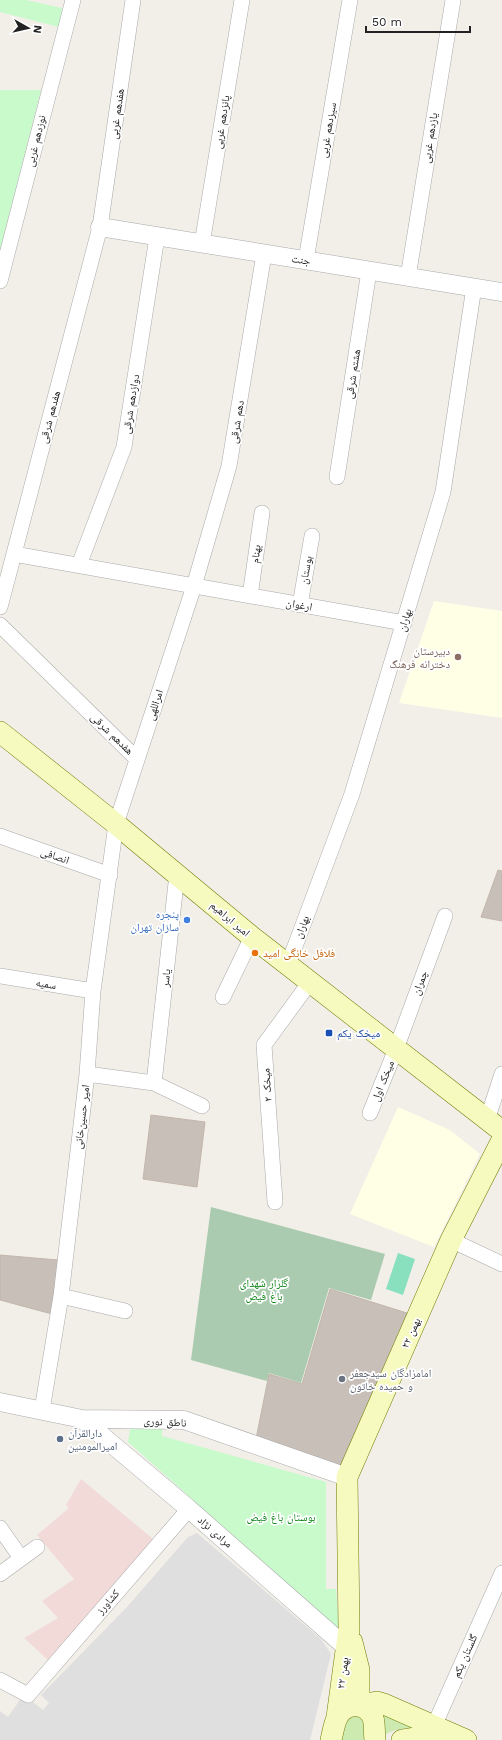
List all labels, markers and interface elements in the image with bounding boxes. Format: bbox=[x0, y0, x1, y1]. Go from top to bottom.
north arrow bbox=[8, 8, 48, 48]
scale bar bbox=[366, 8, 470, 34]
text: 50 m bbox=[372, 15, 402, 29]
text: N bbox=[30, 24, 44, 34]
street label: هفدهم غربی bbox=[107, 88, 128, 140]
street label: پانزدهم غربی bbox=[211, 94, 234, 150]
street label: سیزدهم غربی bbox=[317, 101, 340, 159]
street label: یازدهم غربی bbox=[420, 111, 441, 164]
street label: نوزدهم غربی bbox=[23, 114, 50, 168]
street label: جنت bbox=[290, 252, 312, 268]
street label: هشتم شرقی bbox=[343, 348, 364, 400]
street label: دوازدهم شرقی bbox=[120, 373, 143, 435]
street label: هفدهم شرقی bbox=[37, 389, 64, 445]
street label: دهم شرقی bbox=[227, 399, 248, 445]
street label: بهنام bbox=[248, 544, 264, 564]
street label: بوستان bbox=[297, 555, 315, 585]
street label: ارغوان bbox=[285, 596, 313, 614]
street label: بهاران bbox=[395, 607, 415, 633]
place label: دبیرستان دخترانه فرهنگ bbox=[389, 645, 450, 671]
marker: دبیرستان دخترانه فرهنگ bbox=[453, 652, 463, 662]
street label: امراللهی bbox=[144, 688, 166, 722]
street label: هفدهم شرقی bbox=[87, 711, 136, 758]
street label: انصافی bbox=[39, 845, 71, 867]
street label: امیر ابراهیم bbox=[207, 899, 253, 940]
place label: پنجره سازان تهران bbox=[130, 908, 179, 934]
street label: بهاران bbox=[292, 914, 312, 940]
marker: پنجره سازان تهران bbox=[182, 915, 192, 925]
place label: فلافل خانگی امید bbox=[263, 947, 336, 960]
marker: فلافل خانگی امید bbox=[250, 948, 260, 958]
street label: یاسر bbox=[158, 968, 173, 989]
street label: چمران bbox=[410, 969, 430, 997]
street label: سمیه bbox=[35, 976, 57, 992]
place label: میخک یکم bbox=[337, 1027, 380, 1041]
marker: میخک یکم bbox=[324, 1028, 334, 1038]
street label: میخک اول bbox=[369, 1059, 397, 1103]
street label: میخک ۲ bbox=[259, 1068, 275, 1102]
street label: امیر حسین‌خانی bbox=[72, 1084, 92, 1150]
park label: گلزار شهدای باغ فیض bbox=[240, 1277, 289, 1303]
street label: ۲۲ بهمن bbox=[399, 1316, 423, 1350]
place label: امامزادگان سیدجعفر و حمیده خاتون bbox=[349, 1367, 431, 1393]
marker: امامزادگان سیدجعفر و حمیده خاتون bbox=[337, 1374, 347, 1384]
street label: ناطق نوری bbox=[143, 1414, 187, 1430]
place label: دارالقرآن امیرالمومنین bbox=[68, 1427, 117, 1453]
marker: دارالقرآن امیرالمومنین bbox=[55, 1434, 65, 1444]
park label: بوستان باغ فیض bbox=[246, 1511, 316, 1524]
street label: مرادی نژاد bbox=[195, 1513, 235, 1551]
street label: کشاورز bbox=[93, 1587, 122, 1618]
street label: گلستان یکم bbox=[450, 1632, 481, 1680]
street label: ۲۲ بهمن bbox=[334, 1656, 352, 1690]

